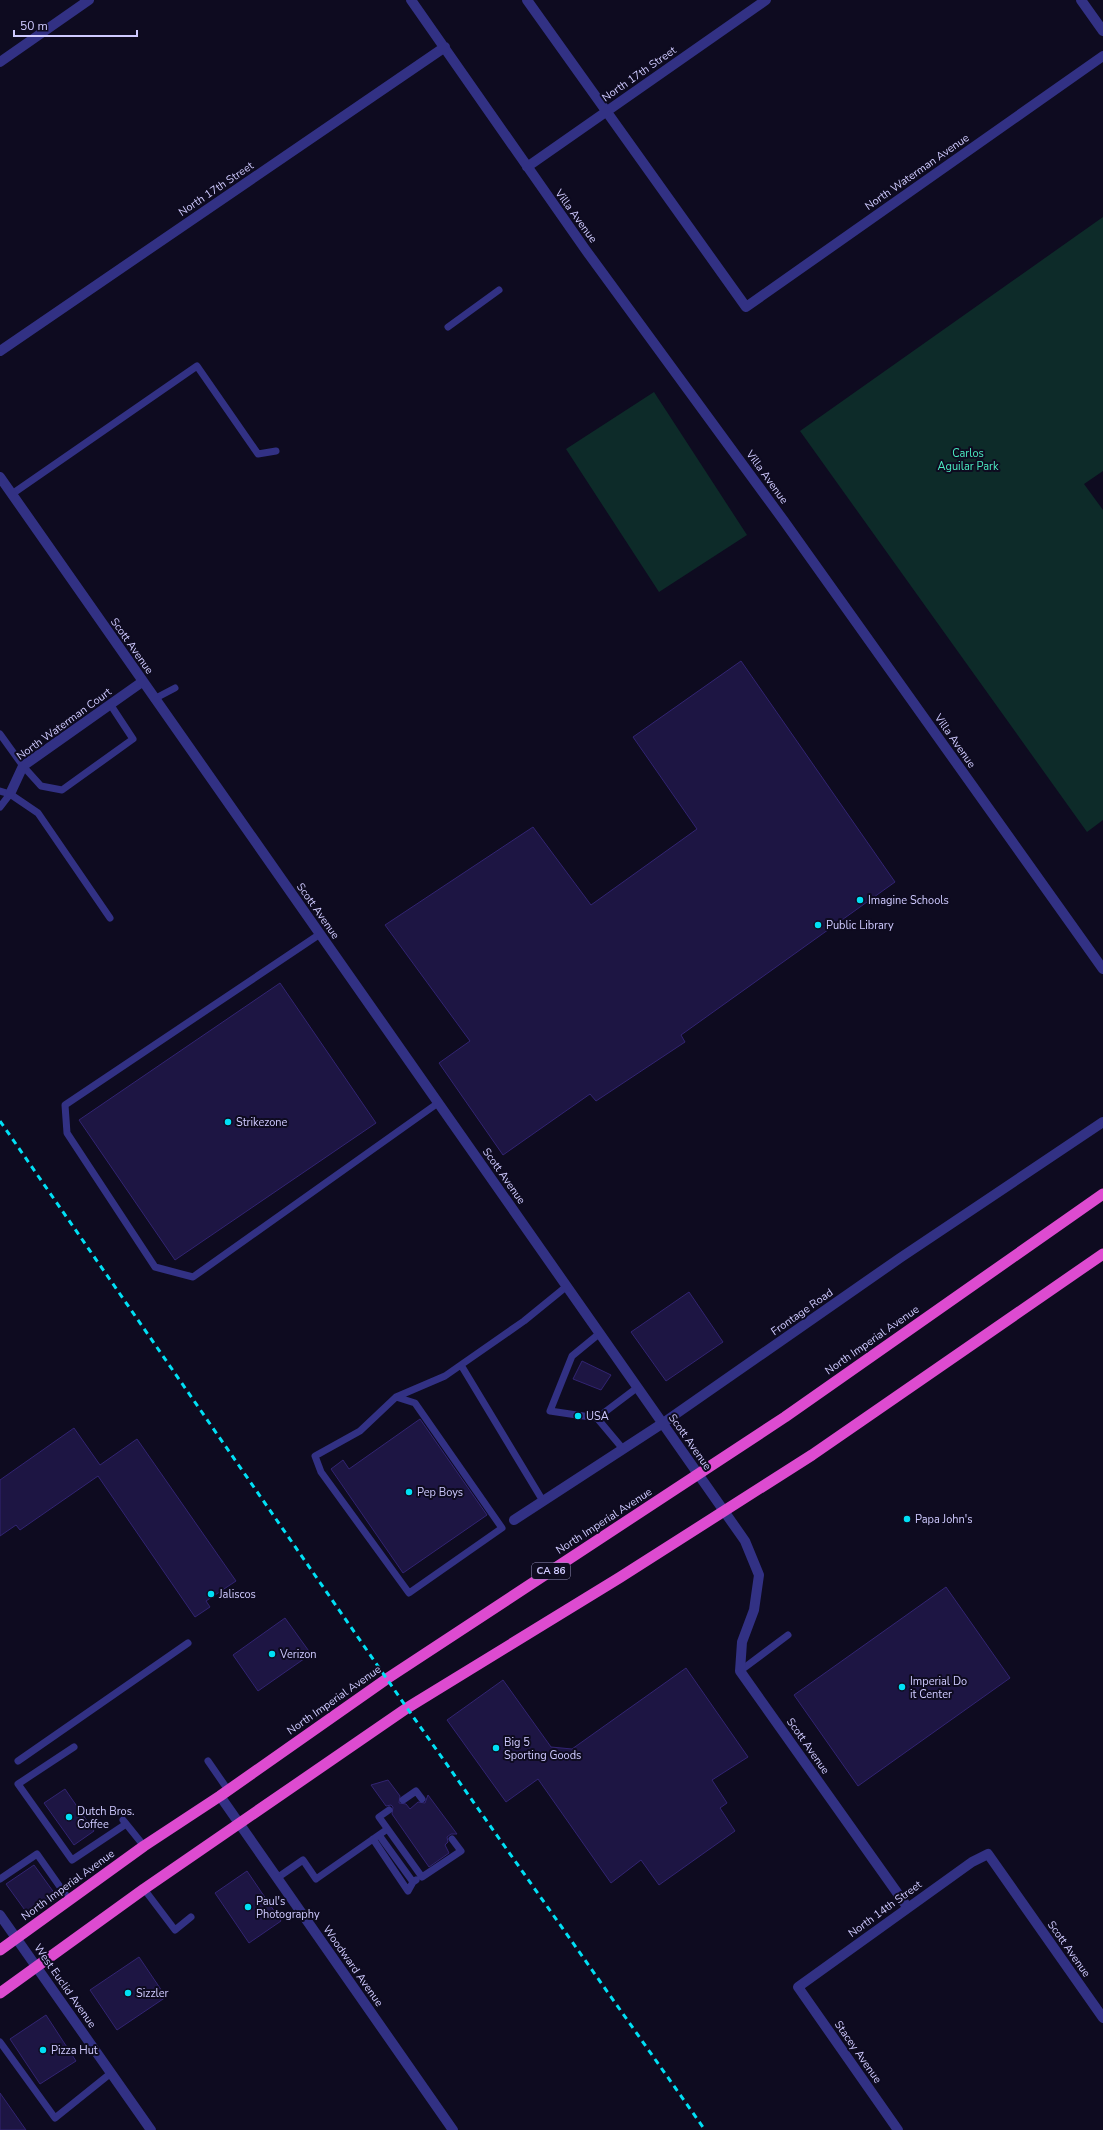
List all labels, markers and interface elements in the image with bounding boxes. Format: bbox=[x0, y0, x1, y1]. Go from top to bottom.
scale bar bbox=[14, 12, 137, 38]
text: 50 m bbox=[20, 18, 48, 34]
street label: North 17th Street bbox=[599, 43, 679, 105]
street label: North Waterman Avenue bbox=[862, 130, 972, 214]
street label: North 17th Street bbox=[176, 158, 257, 220]
street label: Villa Avenue bbox=[551, 185, 601, 246]
street label: Villa Avenue bbox=[742, 446, 792, 507]
park label: Carlos Aguilar Park bbox=[938, 446, 999, 474]
street label: Scott Avenue bbox=[107, 615, 157, 677]
street label: North Waterman Court bbox=[13, 684, 115, 764]
street label: Villa Avenue bbox=[930, 710, 979, 771]
street label: Scott Avenue bbox=[293, 880, 343, 942]
place label: Imagine Schools bbox=[868, 893, 949, 908]
marker: Imagine Schools bbox=[855, 895, 865, 905]
place label: Public Library bbox=[826, 918, 894, 933]
marker: Public Library bbox=[813, 920, 823, 930]
place label: Strikezone bbox=[236, 1115, 288, 1130]
marker: Strikezone bbox=[223, 1117, 233, 1127]
street label: Scott Avenue bbox=[479, 1145, 529, 1207]
street label: Frontage Road bbox=[768, 1285, 836, 1339]
street label: North Imperial Avenue bbox=[822, 1302, 922, 1378]
place label: USA bbox=[586, 1409, 609, 1424]
marker: USA bbox=[573, 1411, 583, 1421]
street label: Scott Avenue bbox=[665, 1411, 715, 1473]
street label: North Imperial Avenue bbox=[553, 1484, 655, 1558]
place label: Pep Boys bbox=[417, 1485, 463, 1500]
marker: Pep Boys bbox=[404, 1487, 414, 1497]
place label: Papa John's bbox=[915, 1512, 973, 1527]
marker: Papa John's bbox=[902, 1514, 912, 1524]
road number: CA 86 bbox=[532, 1563, 570, 1579]
place label: Jaliscos bbox=[218, 1587, 256, 1602]
marker: Jaliscos bbox=[206, 1589, 216, 1599]
place label: Verizon bbox=[279, 1647, 317, 1662]
marker: Verizon bbox=[267, 1649, 277, 1659]
street label: North Imperial Avenue bbox=[284, 1662, 384, 1738]
place label: Imperial Do it Center bbox=[910, 1674, 967, 1702]
marker: Imperial Do it Center bbox=[897, 1682, 907, 1692]
street label: Scott Avenue bbox=[783, 1715, 833, 1777]
place label: Big 5 Sporting Goods bbox=[504, 1735, 581, 1763]
marker: Big 5 Sporting Goods bbox=[491, 1743, 501, 1753]
place label: Dutch Bros. Coffee bbox=[77, 1804, 134, 1832]
marker: Dutch Bros. Coffee bbox=[64, 1812, 74, 1822]
street label: North Imperial Avenue bbox=[18, 1846, 118, 1924]
street label: North 14th Street bbox=[845, 1877, 925, 1941]
place label: Paul's Photography bbox=[256, 1894, 320, 1922]
marker: Paul's Photography bbox=[243, 1902, 253, 1912]
street label: Scott Avenue bbox=[1044, 1918, 1094, 1980]
street label: Woodward Avenue bbox=[319, 1923, 387, 2010]
street label: West Euclid Avenue bbox=[30, 1941, 100, 2031]
place label: Sizzler bbox=[136, 1986, 169, 2001]
marker: Sizzler bbox=[123, 1988, 133, 1998]
street label: Stacey Avenue bbox=[831, 2018, 885, 2086]
place label: Pizza Hut bbox=[51, 2043, 98, 2058]
marker: Pizza Hut bbox=[38, 2045, 48, 2055]

